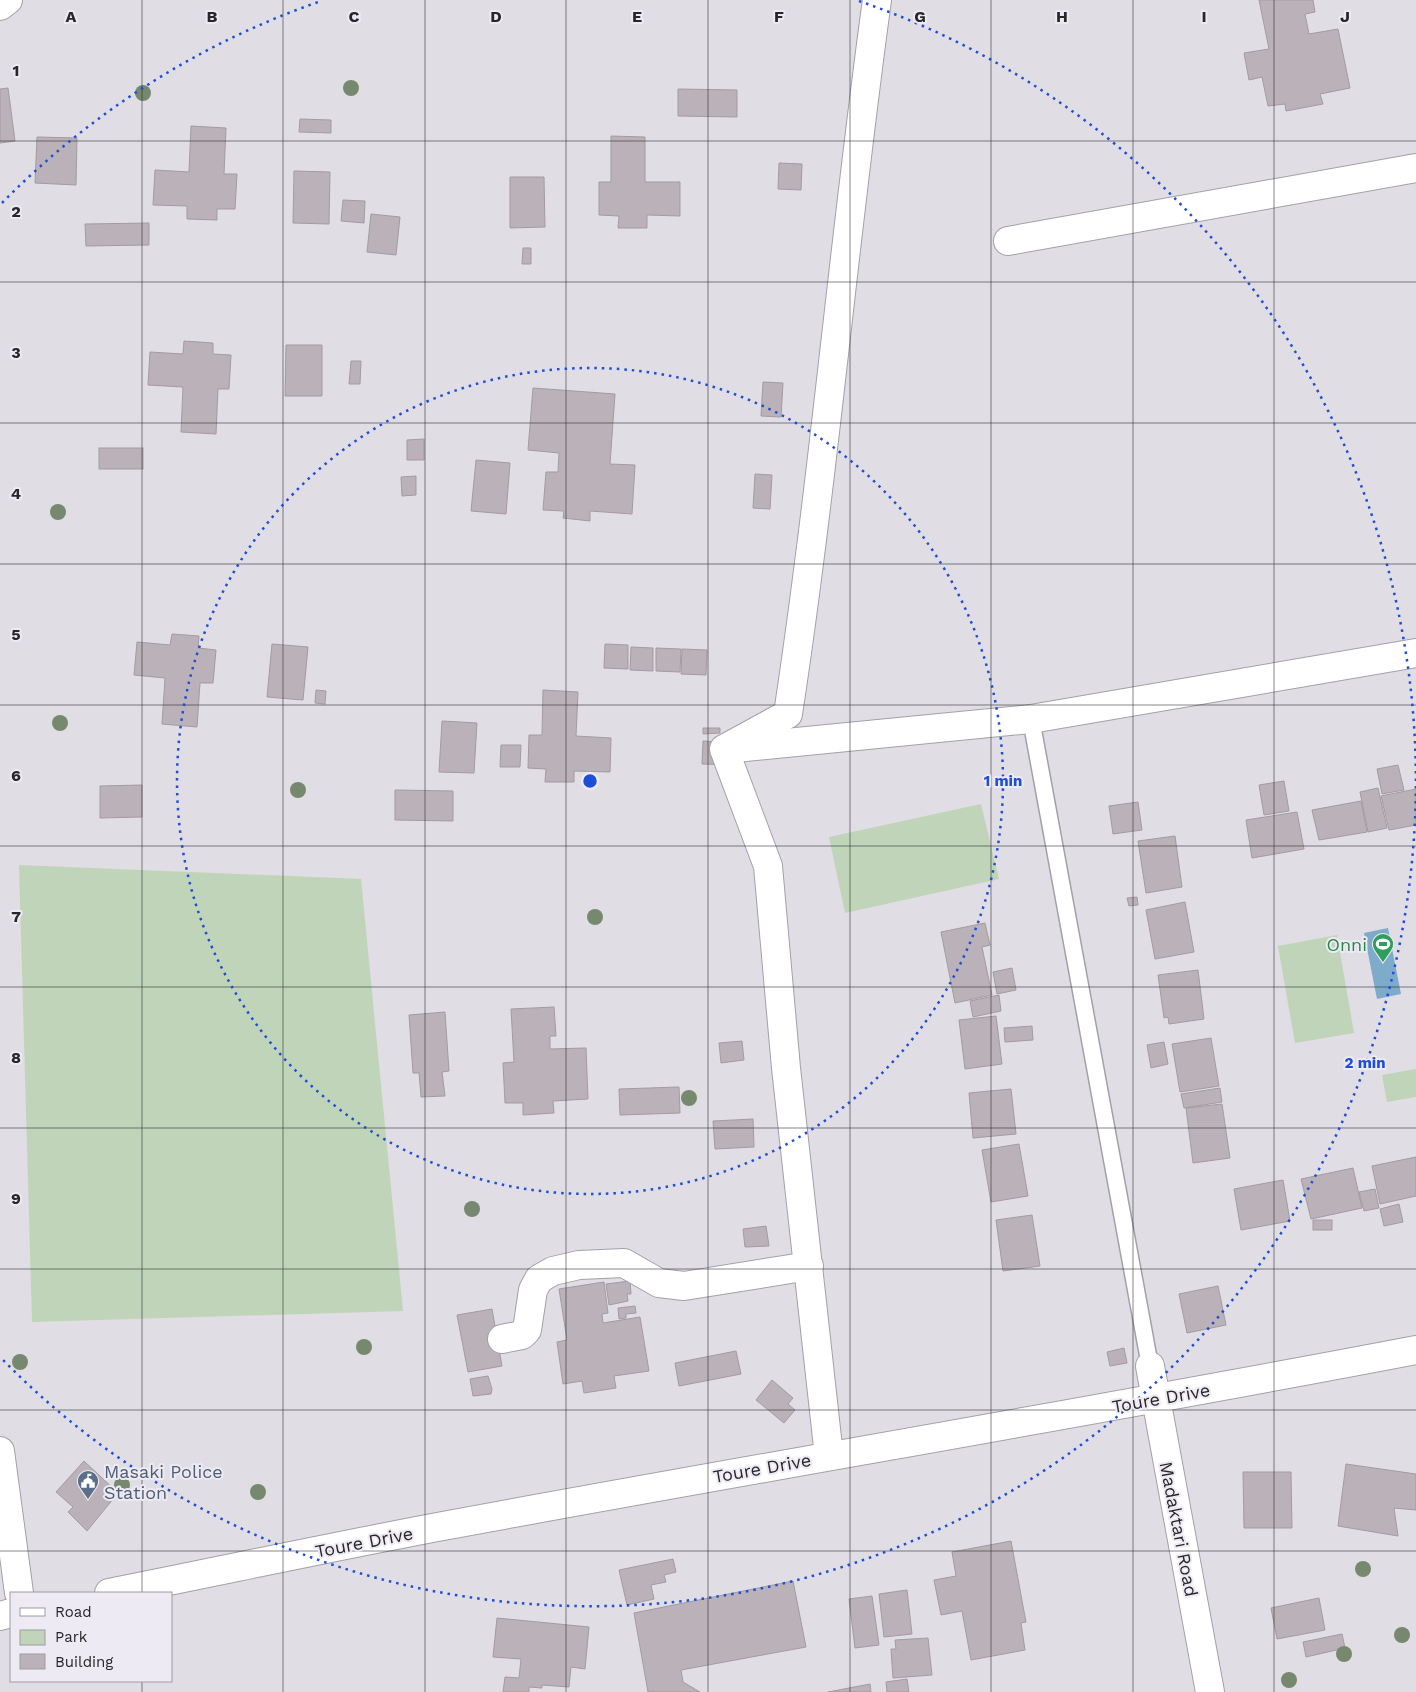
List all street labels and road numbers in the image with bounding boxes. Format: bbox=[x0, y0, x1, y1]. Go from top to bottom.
street label: Toure Drive bbox=[1110, 1379, 1212, 1417]
street label: Toure Drive bbox=[711, 1449, 813, 1487]
street label: Madaktari Road bbox=[1156, 1460, 1202, 1598]
street label: Toure Drive bbox=[313, 1522, 415, 1562]

